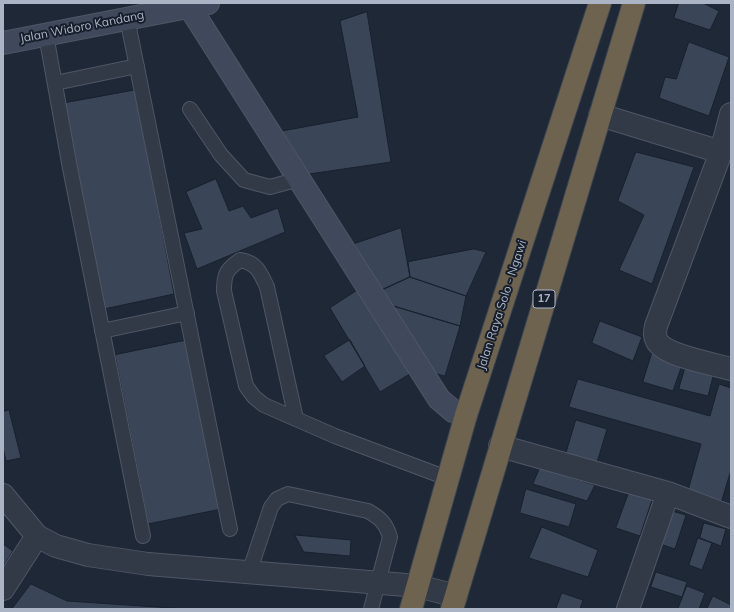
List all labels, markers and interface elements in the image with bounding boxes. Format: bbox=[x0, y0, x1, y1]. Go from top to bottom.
street label: Jalan Widoro Kandang bbox=[19, 8, 145, 46]
street label: Jalan Raya Solo - Ngawi bbox=[474, 238, 530, 372]
road number: 17 bbox=[533, 290, 555, 308]

